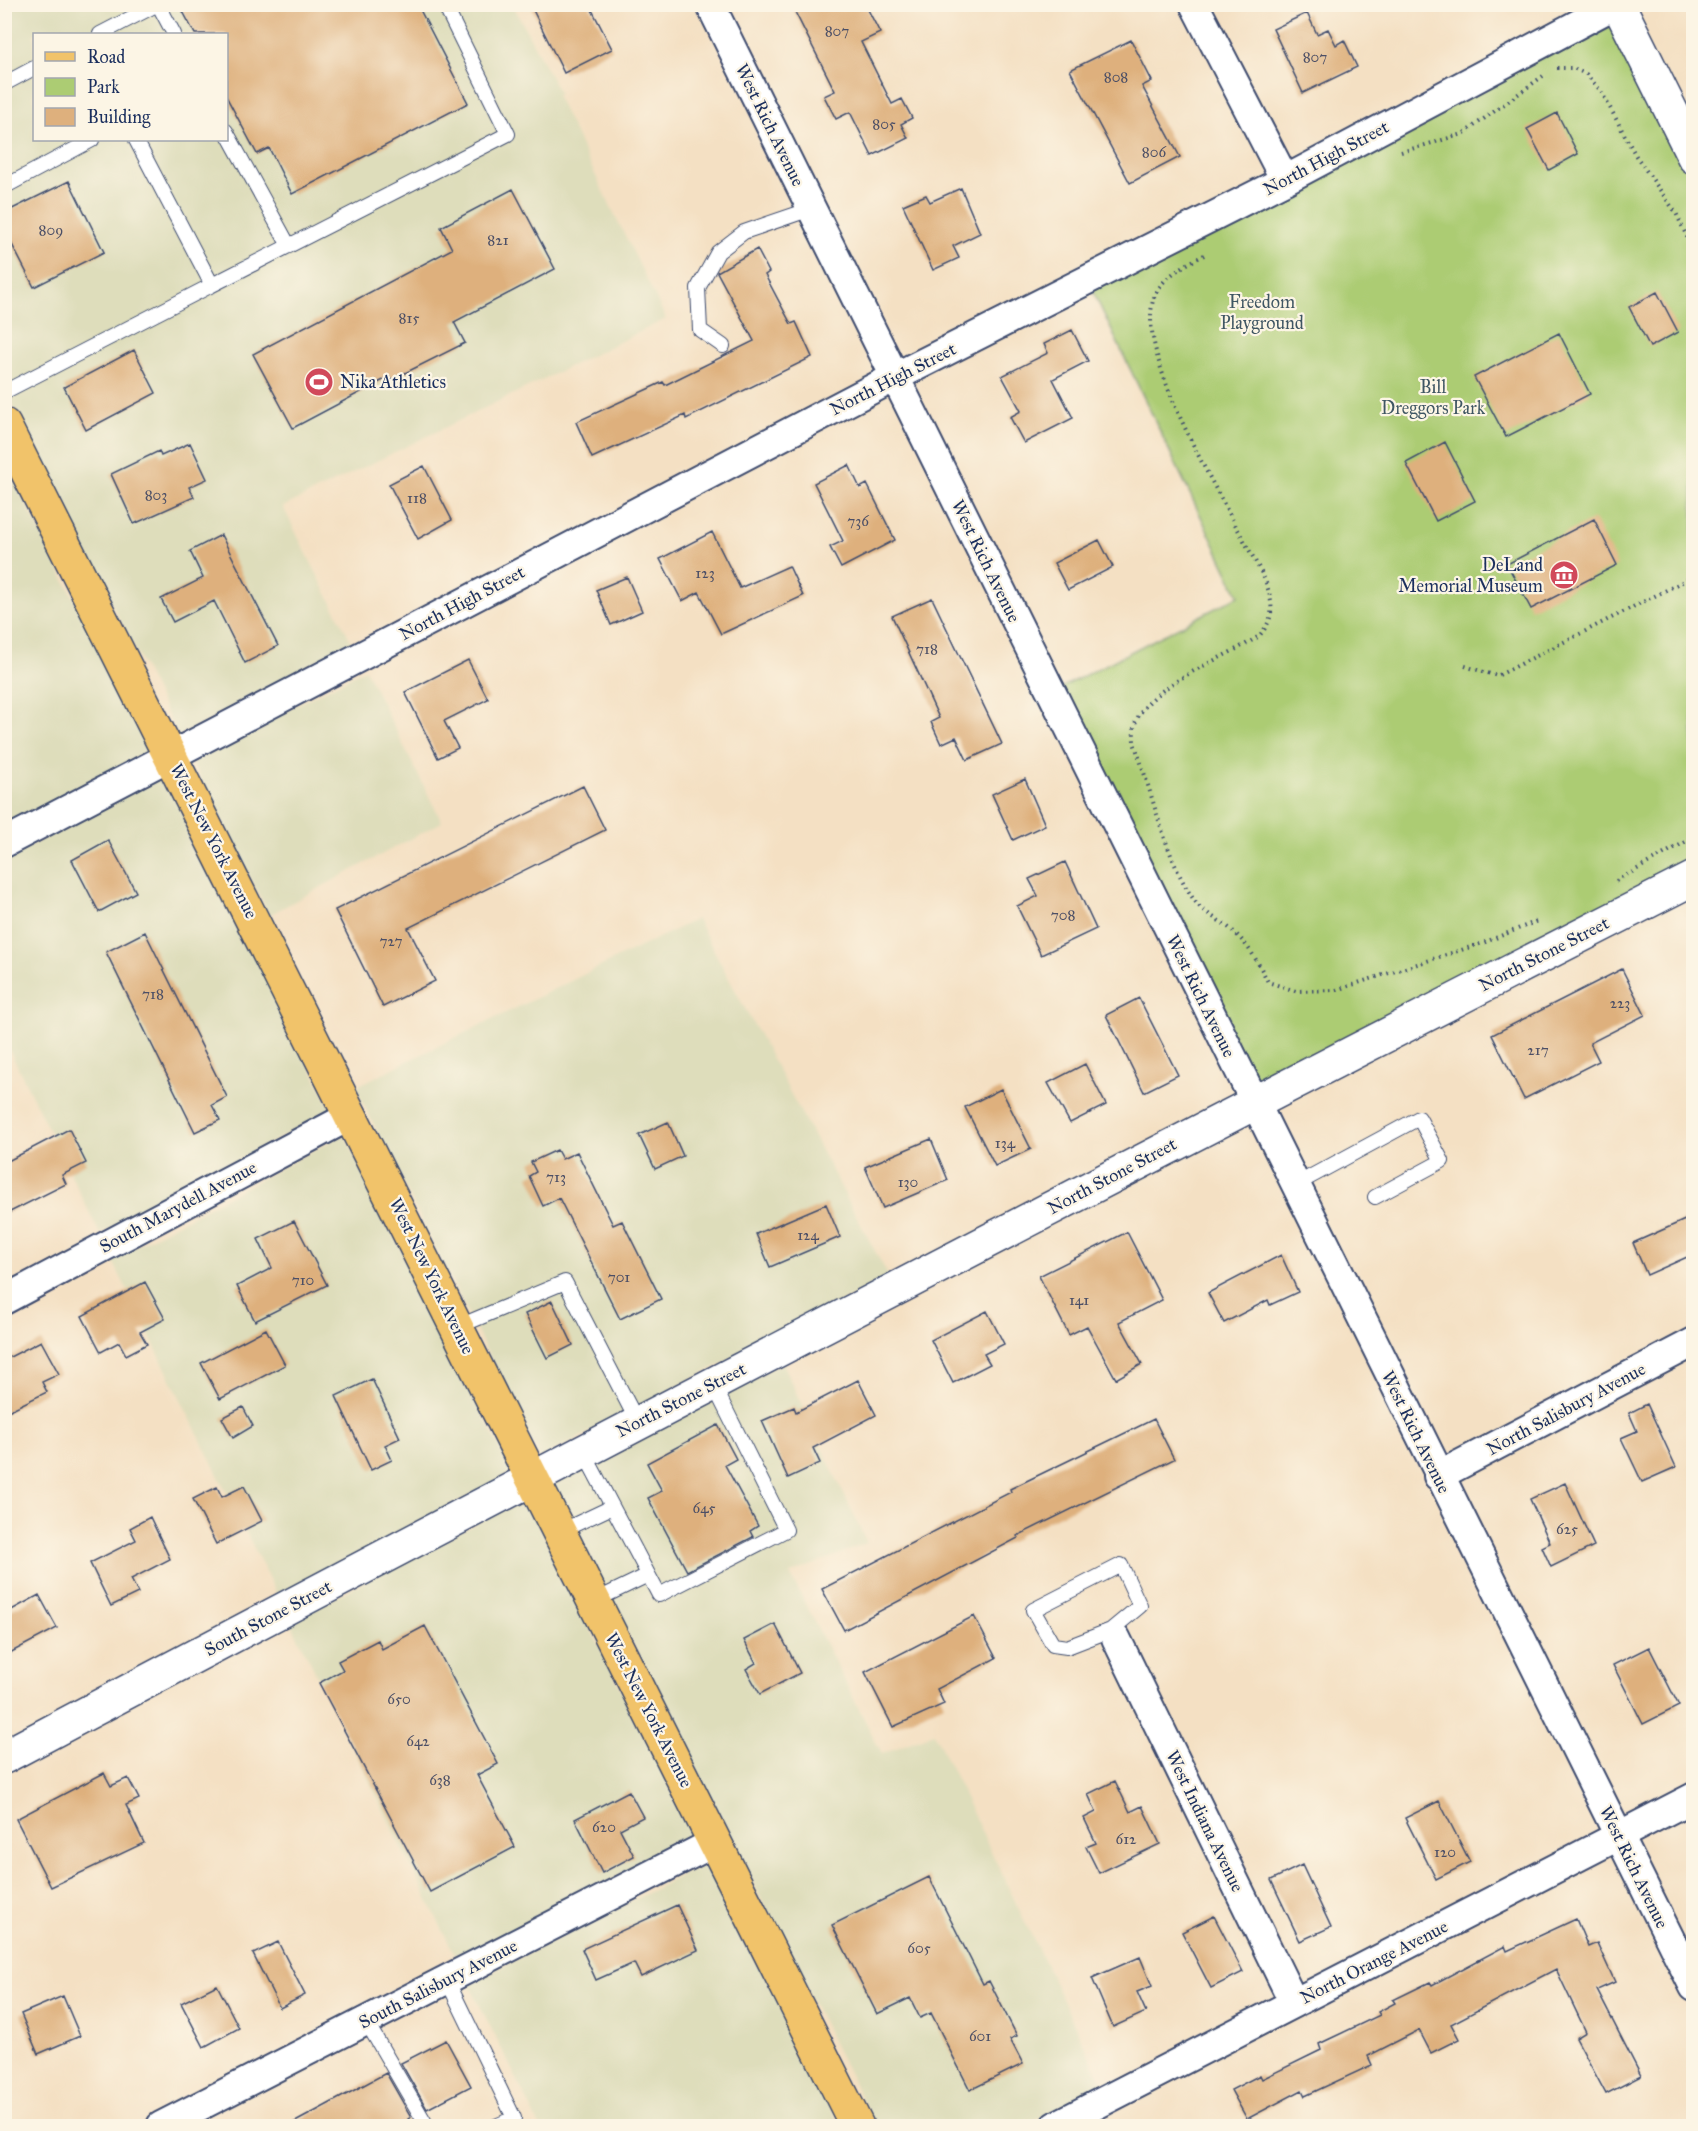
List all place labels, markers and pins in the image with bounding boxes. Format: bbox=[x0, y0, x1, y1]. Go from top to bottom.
sports icon: Nika Athletics bbox=[303, 366, 335, 398]
place label: Nika Athletics bbox=[340, 371, 446, 393]
place label: DeLand Memorial Museum bbox=[1398, 554, 1543, 597]
museum icon: DeLand Memorial Museum bbox=[1548, 559, 1580, 591]

